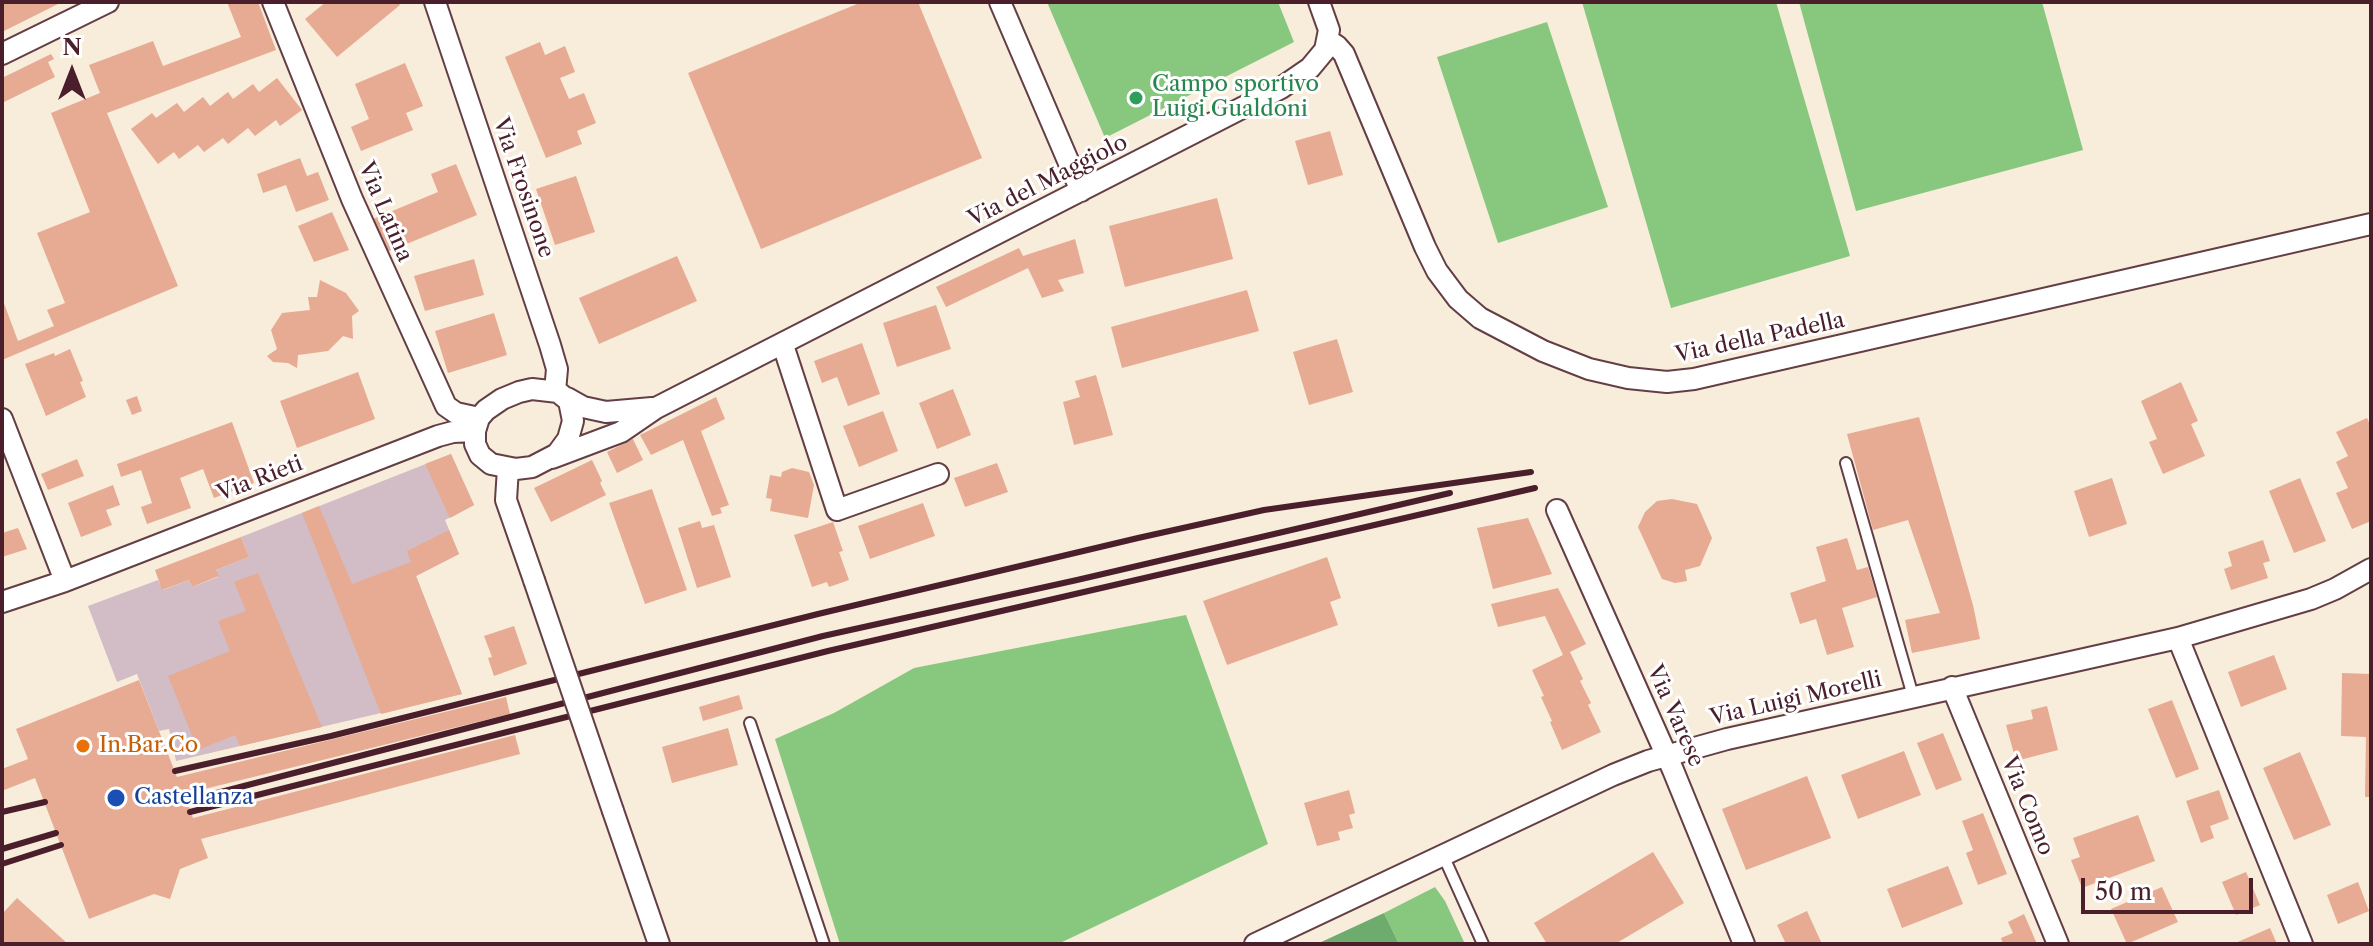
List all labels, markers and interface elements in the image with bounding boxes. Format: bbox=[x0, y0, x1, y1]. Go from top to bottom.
north arrow bbox=[32, 32, 112, 112]
text: N bbox=[62, 34, 82, 61]
place label: Campo sportivo Luigi Gualdoni bbox=[1152, 72, 1319, 124]
marker: Campo sportivo Luigi Gualdoni bbox=[1127, 89, 1145, 107]
street label: Via Frosinone bbox=[487, 115, 559, 261]
street label: Via del Maggiolo bbox=[964, 129, 1132, 233]
street label: Via Latina bbox=[352, 158, 418, 266]
street label: Via della Padella bbox=[1673, 307, 1847, 369]
street label: Via Rieti bbox=[213, 451, 307, 507]
street label: Via Varese bbox=[1641, 661, 1709, 771]
street label: Via Luigi Morelli bbox=[1708, 666, 1884, 732]
place label: In.Bar.Co bbox=[99, 733, 198, 759]
marker: In.Bar.Co bbox=[74, 737, 92, 755]
street label: Via Como bbox=[1995, 753, 2059, 859]
place label: Castellanza bbox=[134, 785, 254, 811]
marker: Castellanza bbox=[105, 787, 127, 809]
scale bar bbox=[2085, 862, 2257, 912]
text: 50 m bbox=[2095, 877, 2152, 906]

